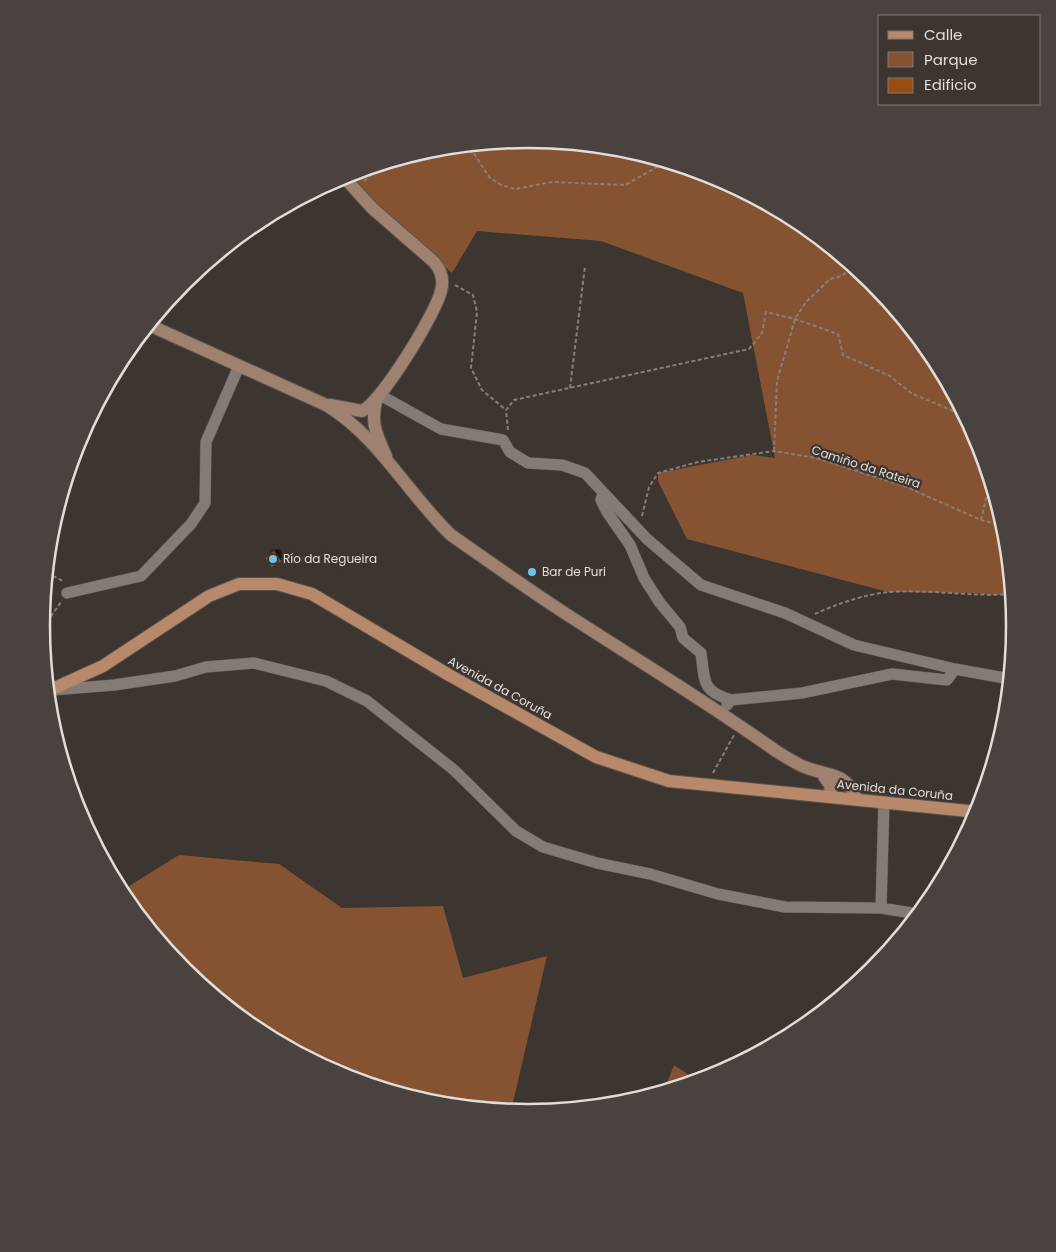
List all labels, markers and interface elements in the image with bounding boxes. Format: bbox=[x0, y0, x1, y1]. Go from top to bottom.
legend bbox=[878, 15, 1041, 105]
text: Calle bbox=[924, 24, 962, 45]
text: Parque bbox=[924, 49, 977, 70]
text: Edificio bbox=[924, 74, 977, 95]
street label: Camiño da Rateira bbox=[810, 441, 923, 492]
place label: Río da Regueira bbox=[283, 550, 377, 567]
marker: Río da Regueira bbox=[267, 553, 279, 565]
place label: Bar de Puri bbox=[542, 563, 606, 580]
marker: Bar de Puri bbox=[526, 566, 538, 578]
street label: Avenida da Coruña bbox=[445, 652, 555, 723]
street label: Avenida da Coruña bbox=[836, 775, 954, 804]

